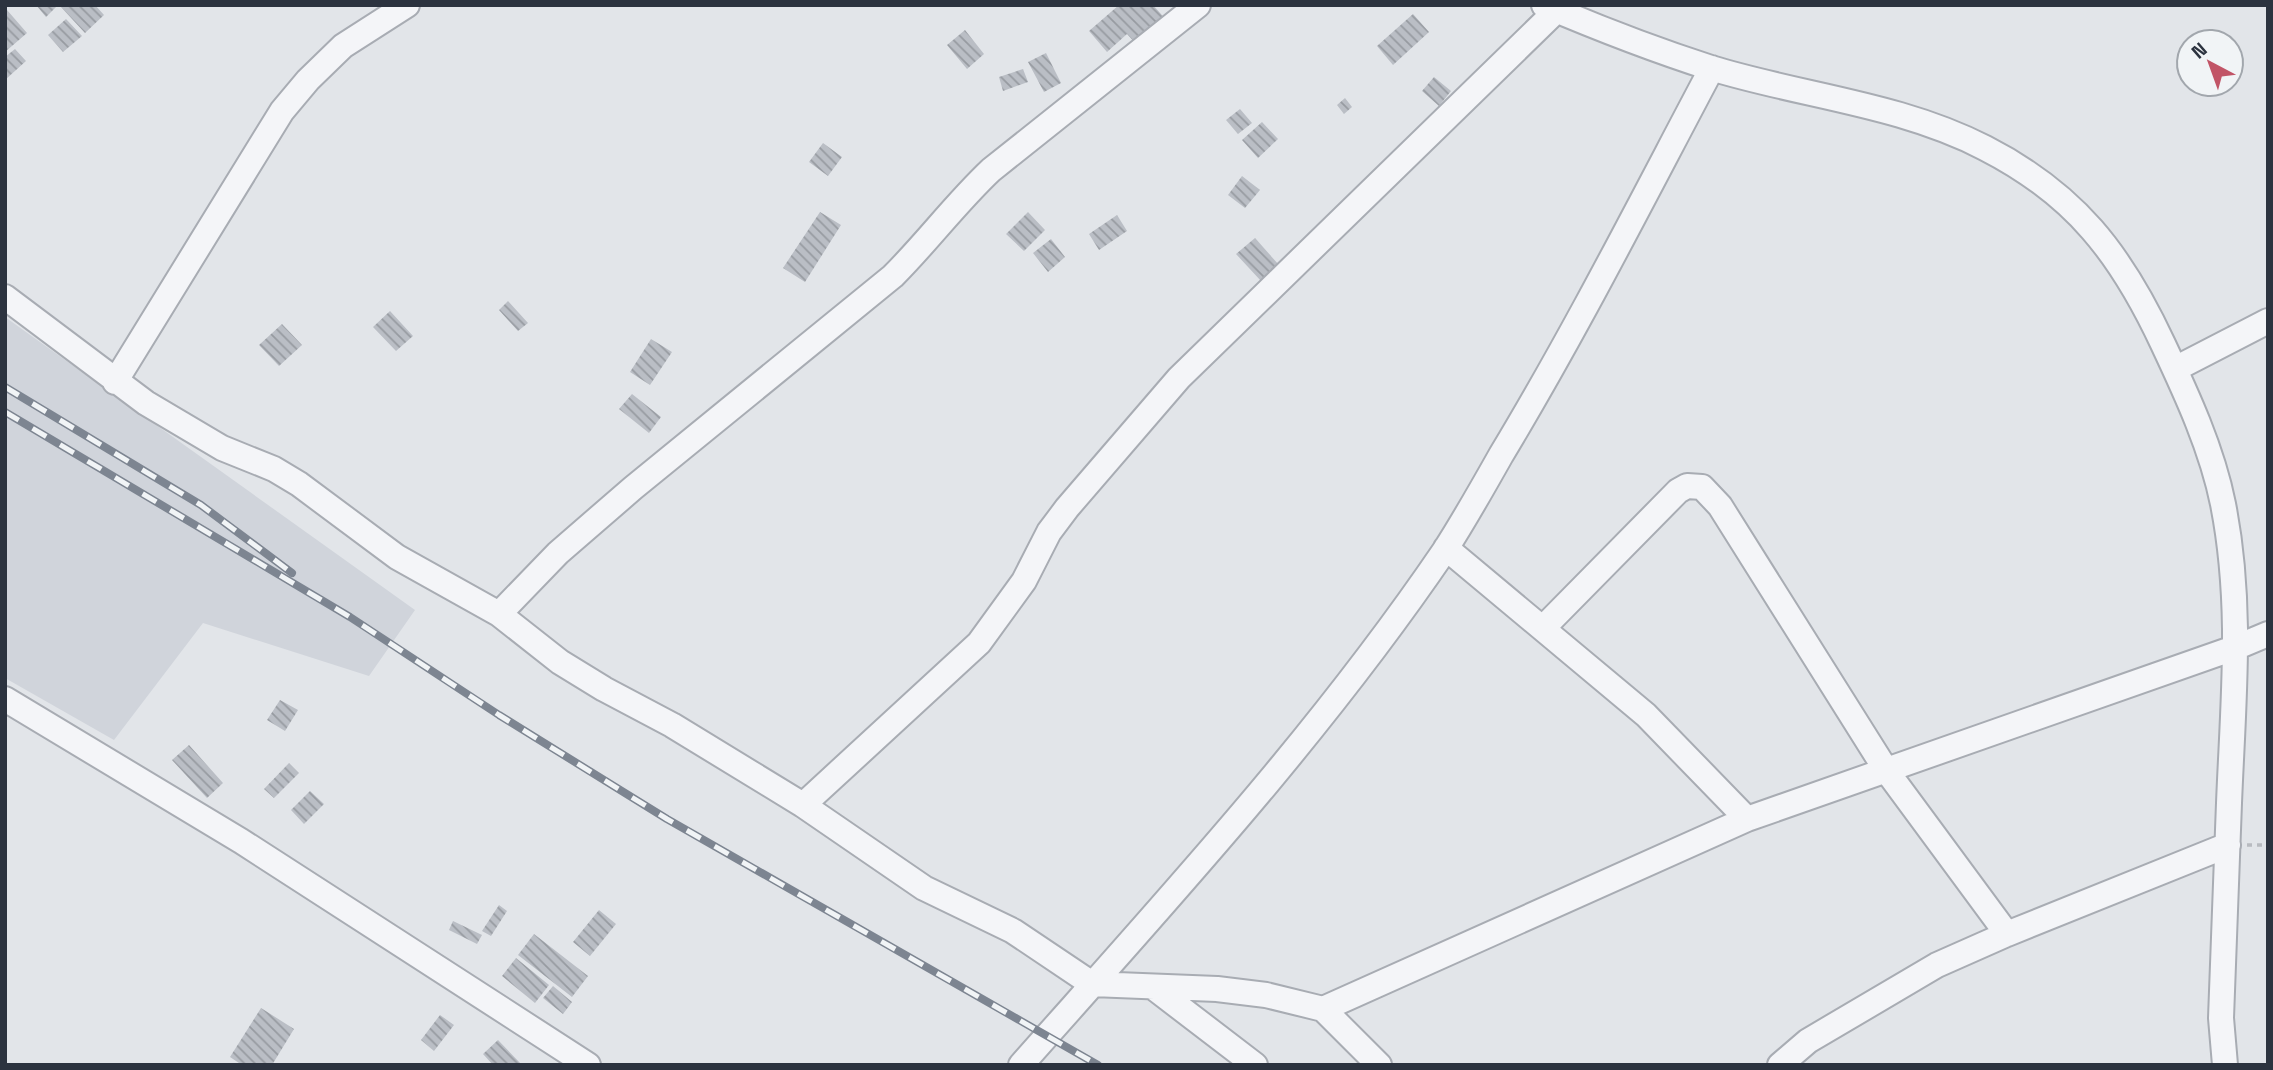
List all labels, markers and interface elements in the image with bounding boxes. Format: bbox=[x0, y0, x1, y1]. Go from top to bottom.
north arrow bbox=[2175, 28, 2245, 98]
text: N bbox=[2186, 37, 2212, 64]

